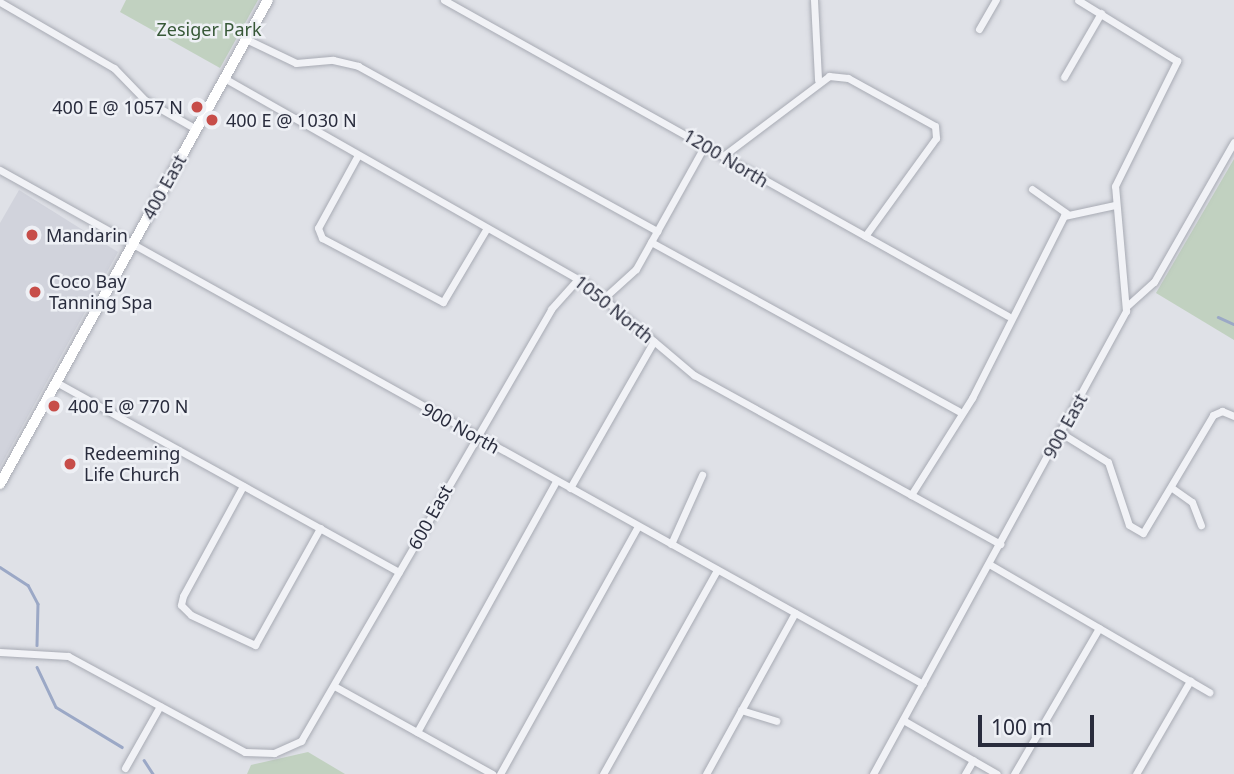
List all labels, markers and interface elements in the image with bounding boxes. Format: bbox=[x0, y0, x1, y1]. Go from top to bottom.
park label: Zesiger Park bbox=[156, 18, 262, 40]
place label: 400 E @ 1057 N bbox=[52, 96, 183, 118]
marker: 400 E @ 1057 N bbox=[189, 99, 205, 115]
place label: 400 E @ 1030 N bbox=[226, 109, 357, 131]
marker: 400 E @ 1030 N bbox=[204, 112, 220, 128]
street label: 1200 North bbox=[680, 124, 772, 192]
street label: 400 East bbox=[137, 151, 191, 223]
place label: Mandarin bbox=[46, 224, 128, 246]
marker: Mandarin bbox=[24, 227, 40, 243]
place label: Coco Bay Tanning Spa bbox=[49, 271, 152, 314]
street label: 1050 North bbox=[570, 271, 658, 347]
marker: Coco Bay Tanning Spa bbox=[27, 284, 43, 300]
street label: 900 East bbox=[1038, 390, 1092, 462]
place label: 400 E @ 770 N bbox=[68, 395, 188, 417]
marker: 400 E @ 770 N bbox=[46, 398, 62, 414]
street label: 900 North bbox=[419, 398, 503, 458]
place label: Redeeming Life Church bbox=[84, 443, 180, 486]
marker: Redeeming Life Church bbox=[62, 456, 78, 472]
street label: 600 East bbox=[403, 481, 457, 553]
scale bar bbox=[982, 700, 1098, 744]
text: 100 m bbox=[991, 713, 1052, 741]

